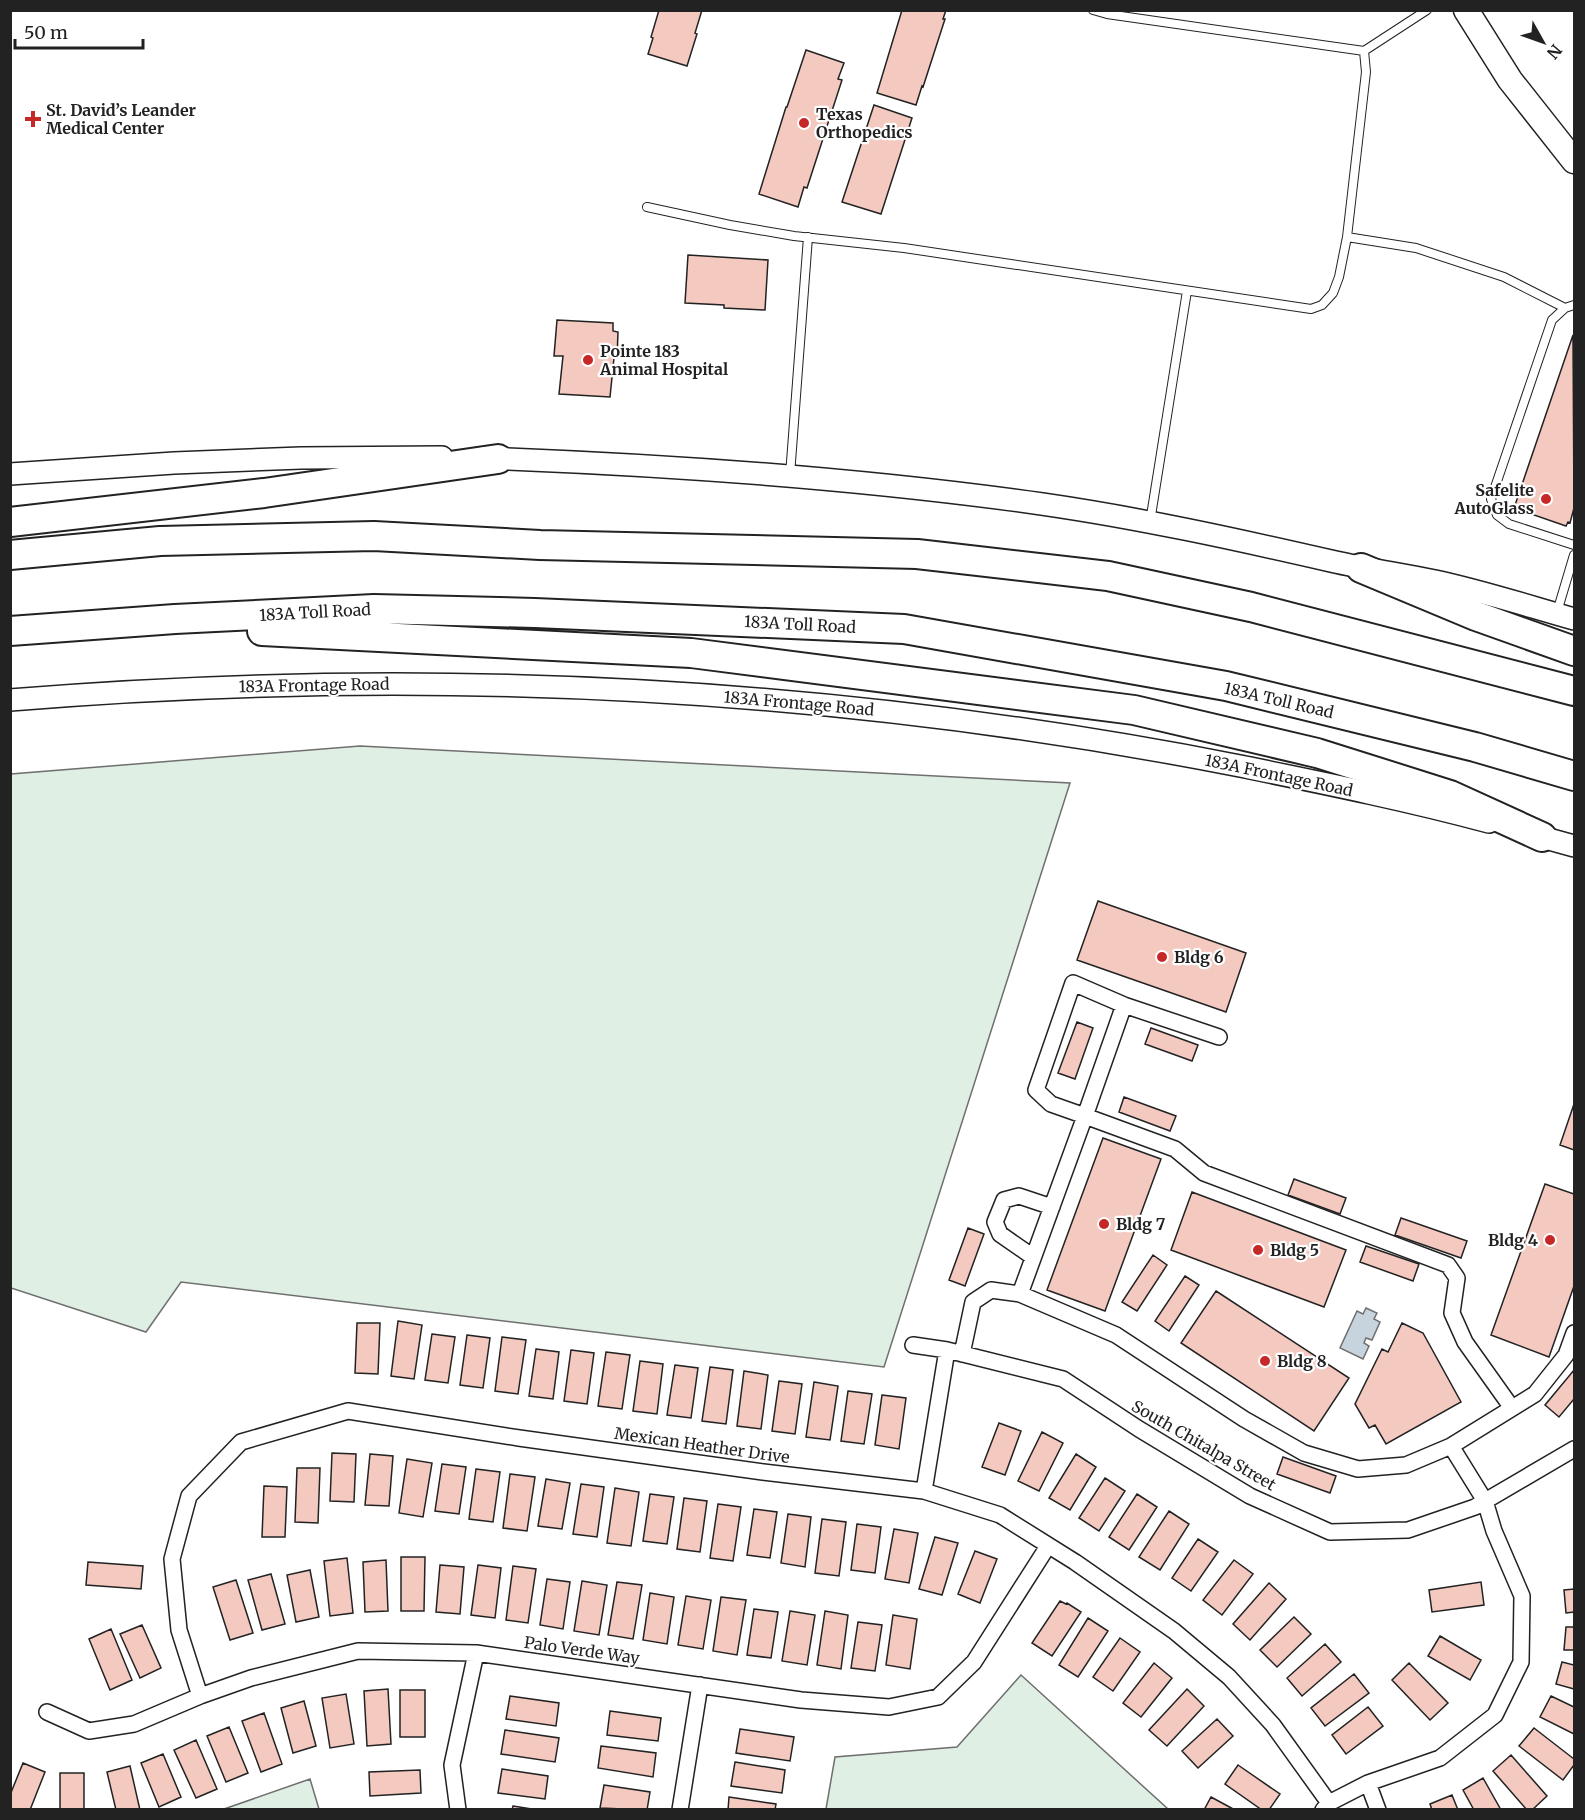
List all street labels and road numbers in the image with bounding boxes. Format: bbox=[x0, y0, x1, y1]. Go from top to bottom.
street label: 183A Toll Road bbox=[259, 599, 372, 625]
street label: 183A Toll Road bbox=[744, 611, 857, 637]
street label: 183A Frontage Road bbox=[238, 674, 390, 696]
street label: 183A Toll Road bbox=[1222, 678, 1336, 722]
street label: 183A Frontage Road bbox=[723, 686, 875, 720]
street label: 183A Frontage Road bbox=[1203, 750, 1355, 801]
street label: South Chitalpa Street bbox=[1128, 1396, 1280, 1495]
street label: Mexican Heather Drive bbox=[613, 1423, 791, 1467]
street label: Palo Verde Way bbox=[523, 1632, 642, 1668]

